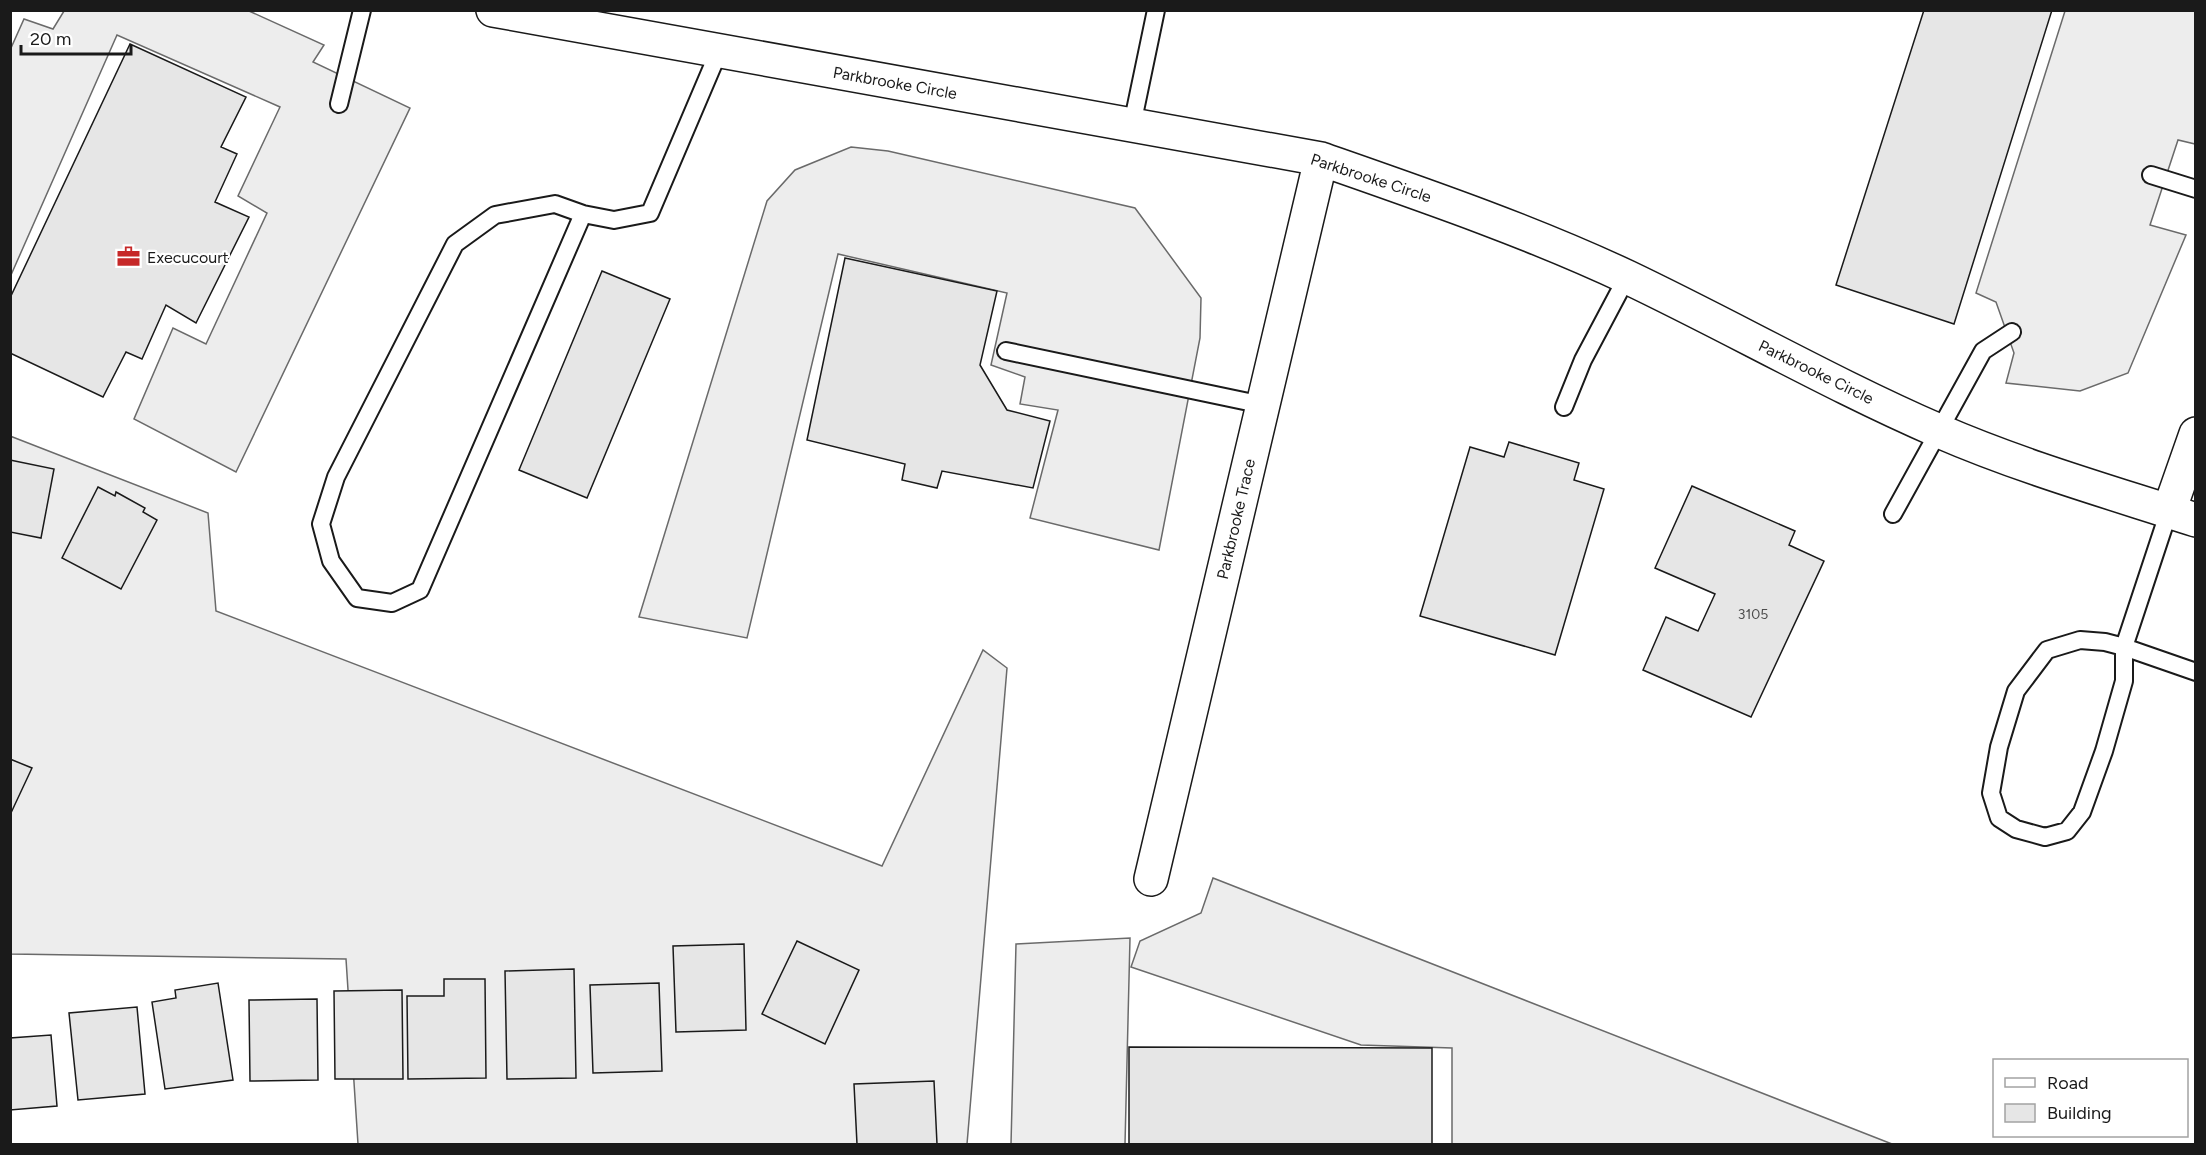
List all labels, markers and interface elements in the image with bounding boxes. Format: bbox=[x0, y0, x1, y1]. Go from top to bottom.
scale bar bbox=[21, 18, 130, 56]
text: 20 m bbox=[30, 28, 71, 50]
street label: Parkbrooke Circle bbox=[831, 63, 959, 103]
street label: Parkbrooke Circle bbox=[1308, 150, 1434, 207]
office icon: Execucourt bbox=[116, 244, 142, 270]
place label: Execucourt bbox=[147, 248, 229, 267]
street label: Parkbrooke Circle bbox=[1755, 336, 1877, 408]
street label: Parkbrooke Trace bbox=[1213, 457, 1259, 581]
house number: 3105 bbox=[1738, 606, 1768, 623]
legend bbox=[1993, 1059, 2188, 1137]
text: Road bbox=[2047, 1072, 2088, 1094]
text: Building bbox=[2047, 1102, 2112, 1124]

